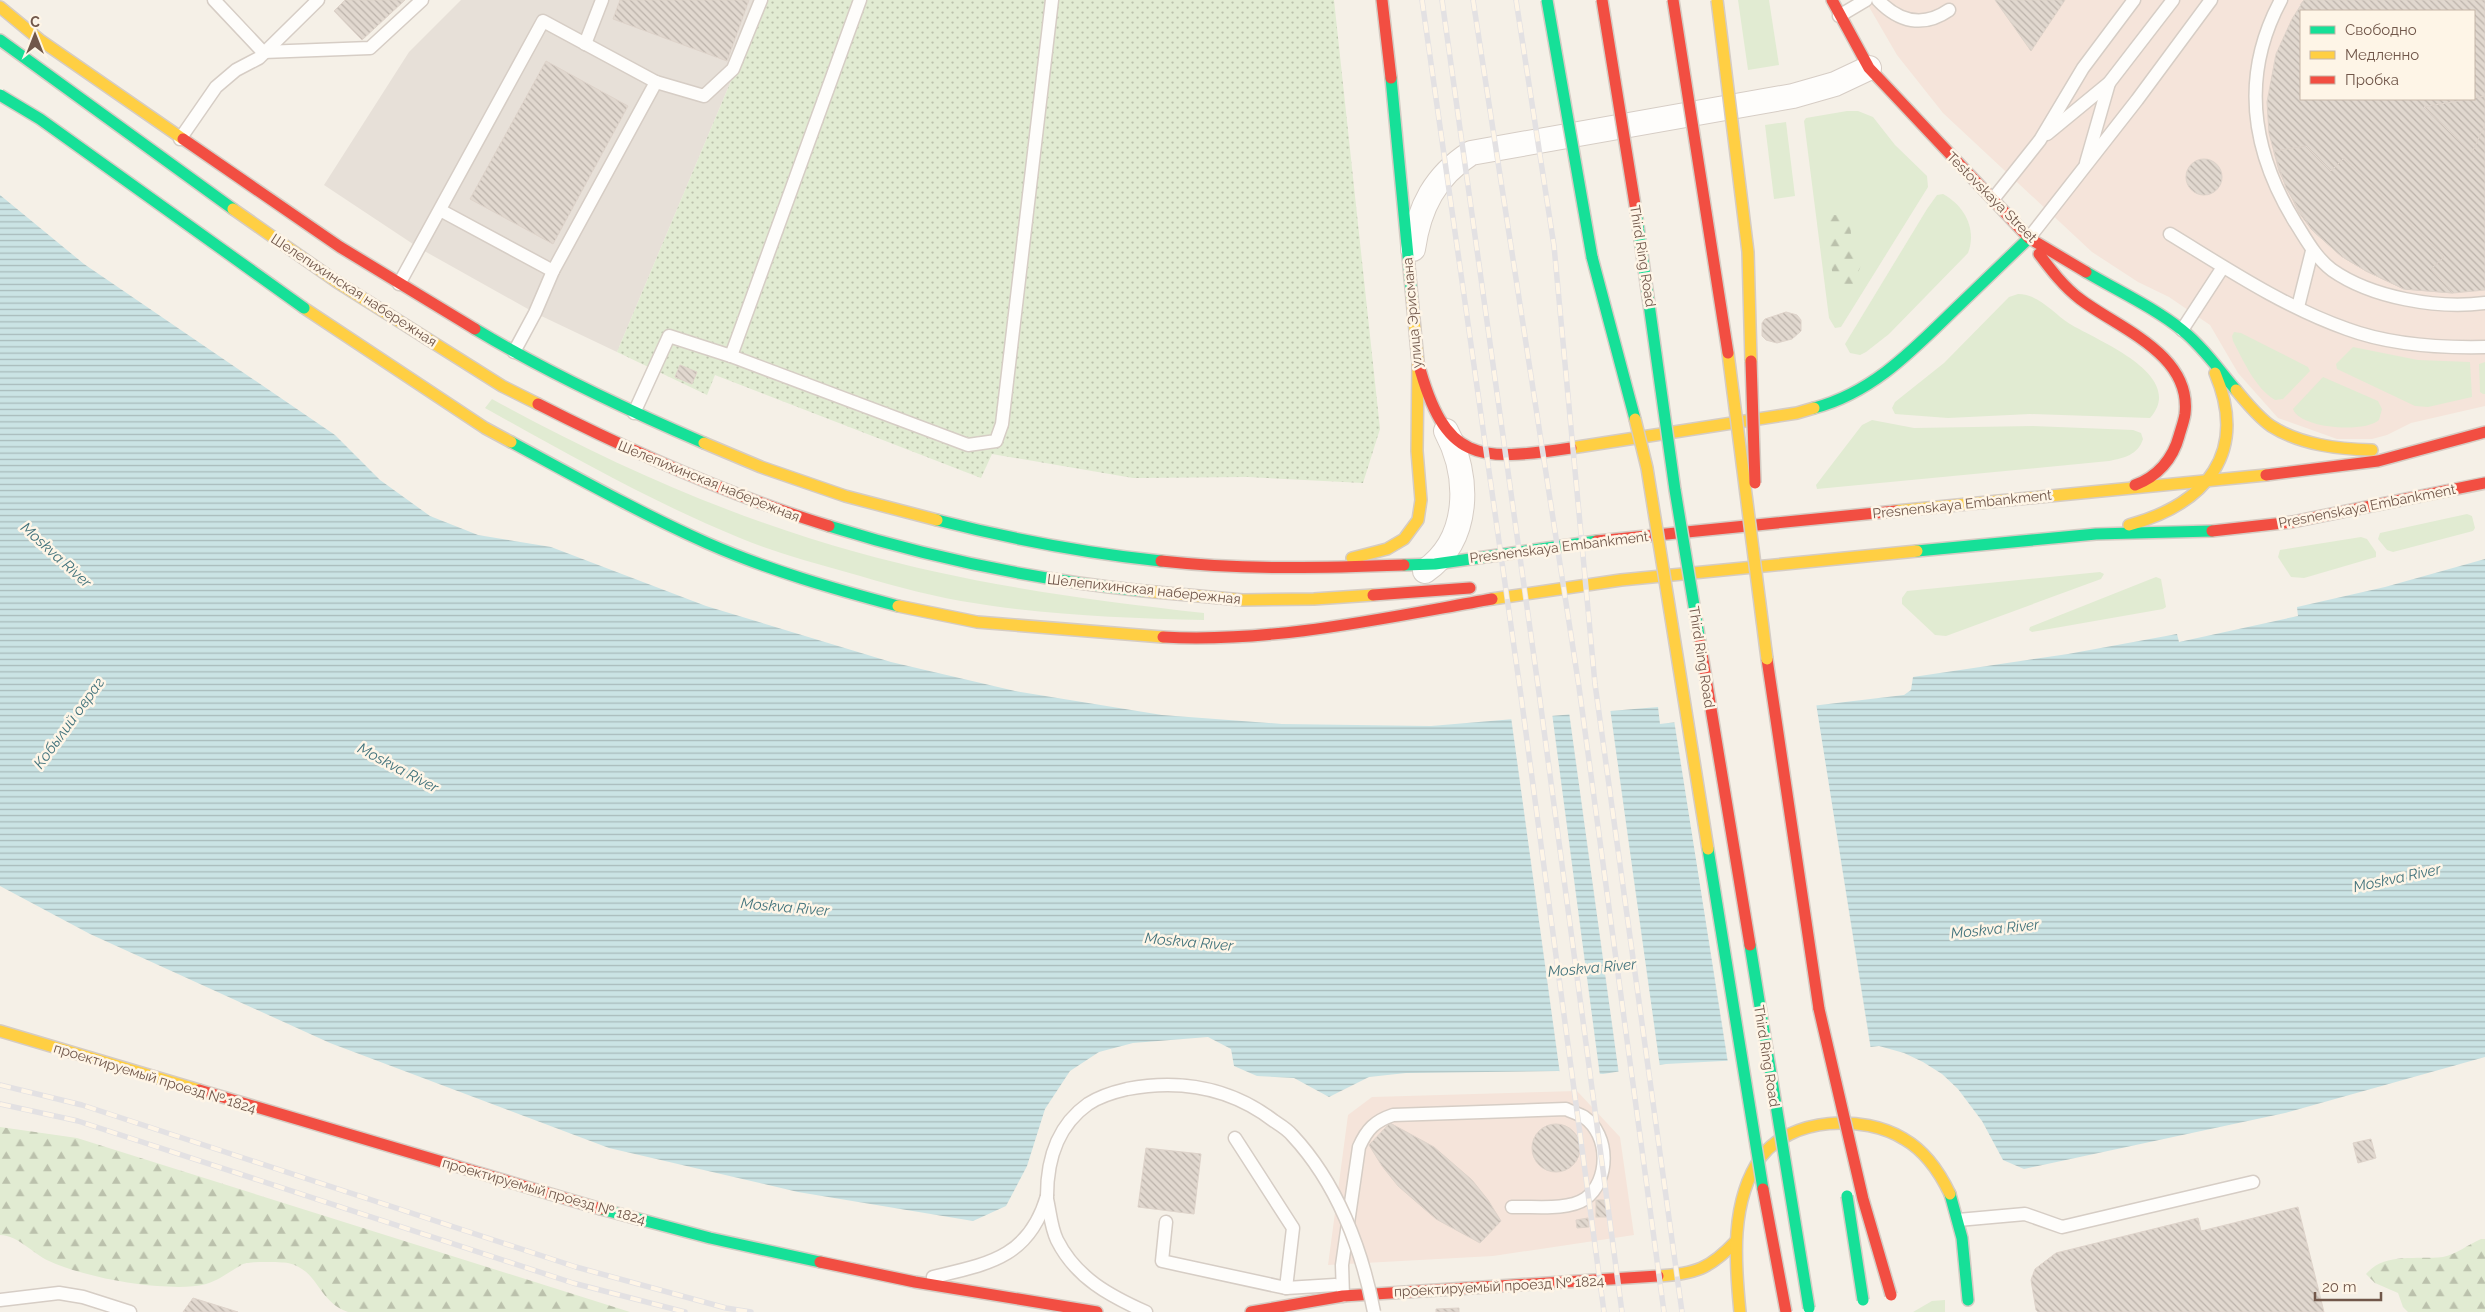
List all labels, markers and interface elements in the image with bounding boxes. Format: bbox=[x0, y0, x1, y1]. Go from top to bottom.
north arrow bbox=[10, 10, 60, 60]
legend bbox=[2300, 10, 2475, 100]
text: С bbox=[30, 14, 40, 30]
text: Свободно bbox=[2345, 21, 2417, 39]
text: Медленно bbox=[2345, 46, 2419, 64]
text: Пробка bbox=[2345, 71, 2399, 89]
street label: Testovskaya Street bbox=[1944, 149, 2041, 246]
street label: Third Ring Road bbox=[1627, 204, 1659, 308]
street label: Шелепихинская набережная bbox=[268, 230, 440, 350]
street label: улица Эрисмана bbox=[1399, 257, 1425, 369]
street label: Шелепихинская набережная bbox=[616, 437, 802, 525]
street label: Presnenskaya Embankment bbox=[2277, 481, 2457, 531]
street label: Presnenskaya Embankment bbox=[1872, 487, 2053, 521]
water label: Moskva River bbox=[17, 519, 96, 592]
street label: Presnenskaya Embankment bbox=[1469, 528, 1650, 566]
street label: Шелепихинская набережная bbox=[1047, 571, 1241, 607]
street label: Third Ring Road bbox=[1686, 605, 1718, 709]
water label: Кобылий овраг bbox=[30, 674, 108, 772]
water label: Moskva River bbox=[355, 739, 442, 797]
water label: Moskva River bbox=[2352, 860, 2443, 896]
water label: Moskva River bbox=[740, 894, 831, 920]
water label: Moskva River bbox=[1950, 915, 2041, 943]
water label: Moskva River bbox=[1144, 929, 1235, 955]
water label: Moskva River bbox=[1547, 955, 1638, 981]
street label: Third Ring Road bbox=[1751, 1004, 1783, 1108]
street label: проектируемый проезд № 1824 bbox=[52, 1040, 258, 1117]
street label: проектируемый проезд № 1824 bbox=[441, 1154, 648, 1228]
scale bar bbox=[2315, 1270, 2381, 1302]
street label: проектируемый проезд № 1824 bbox=[1393, 1272, 1605, 1299]
text: 20 m bbox=[2322, 1278, 2357, 1296]

